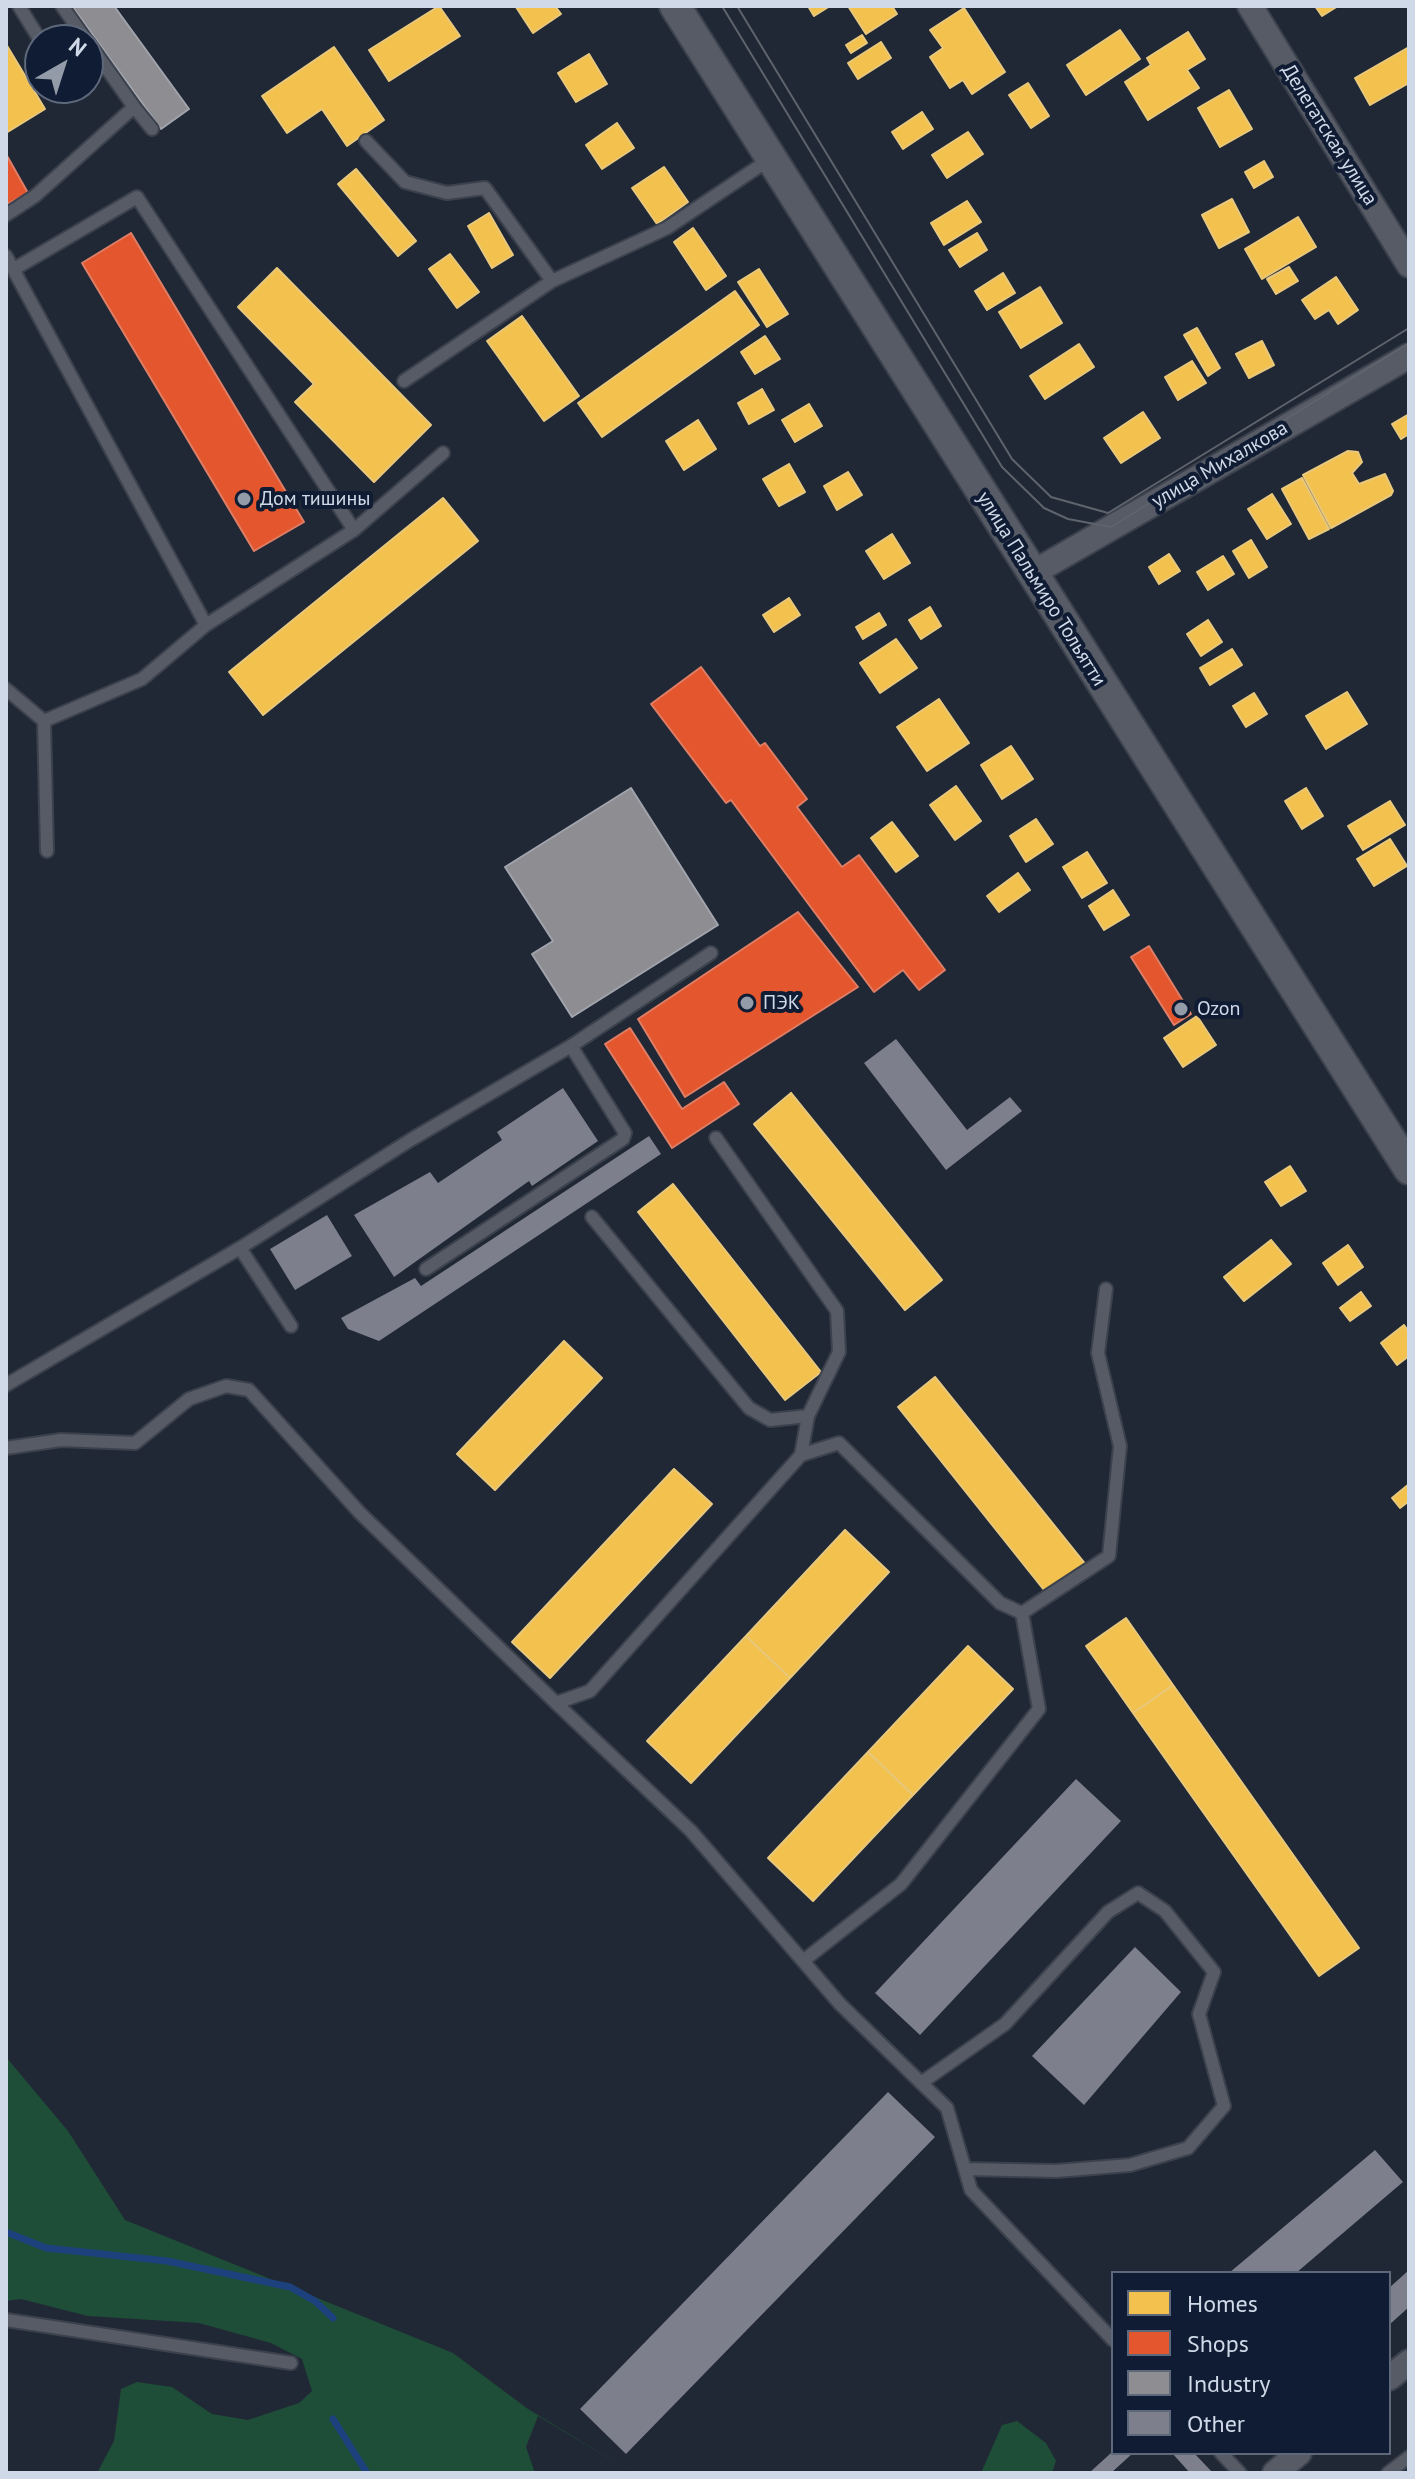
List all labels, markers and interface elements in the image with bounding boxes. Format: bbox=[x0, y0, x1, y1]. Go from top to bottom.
north arrow bbox=[24, 24, 104, 104]
text: N bbox=[63, 31, 92, 62]
street label: Делегатская улица bbox=[1276, 60, 1382, 210]
street label: улица Михалкова bbox=[1148, 416, 1292, 514]
place label: Дом тишины bbox=[260, 487, 370, 511]
street label: улица Пальмиро Тольятти bbox=[971, 487, 1111, 691]
marker: Дом тишины bbox=[235, 490, 253, 508]
place label: ПЭК bbox=[763, 991, 800, 1015]
marker: ПЭК bbox=[738, 994, 756, 1012]
place label: Ozon bbox=[1197, 997, 1240, 1021]
marker: Ozon bbox=[1172, 1000, 1190, 1018]
legend bbox=[1111, 2271, 1391, 2455]
text: Homes bbox=[1187, 2288, 1258, 2319]
text: Shops bbox=[1187, 2328, 1249, 2359]
text: Industry bbox=[1187, 2368, 1271, 2399]
text: Other bbox=[1187, 2408, 1245, 2439]

